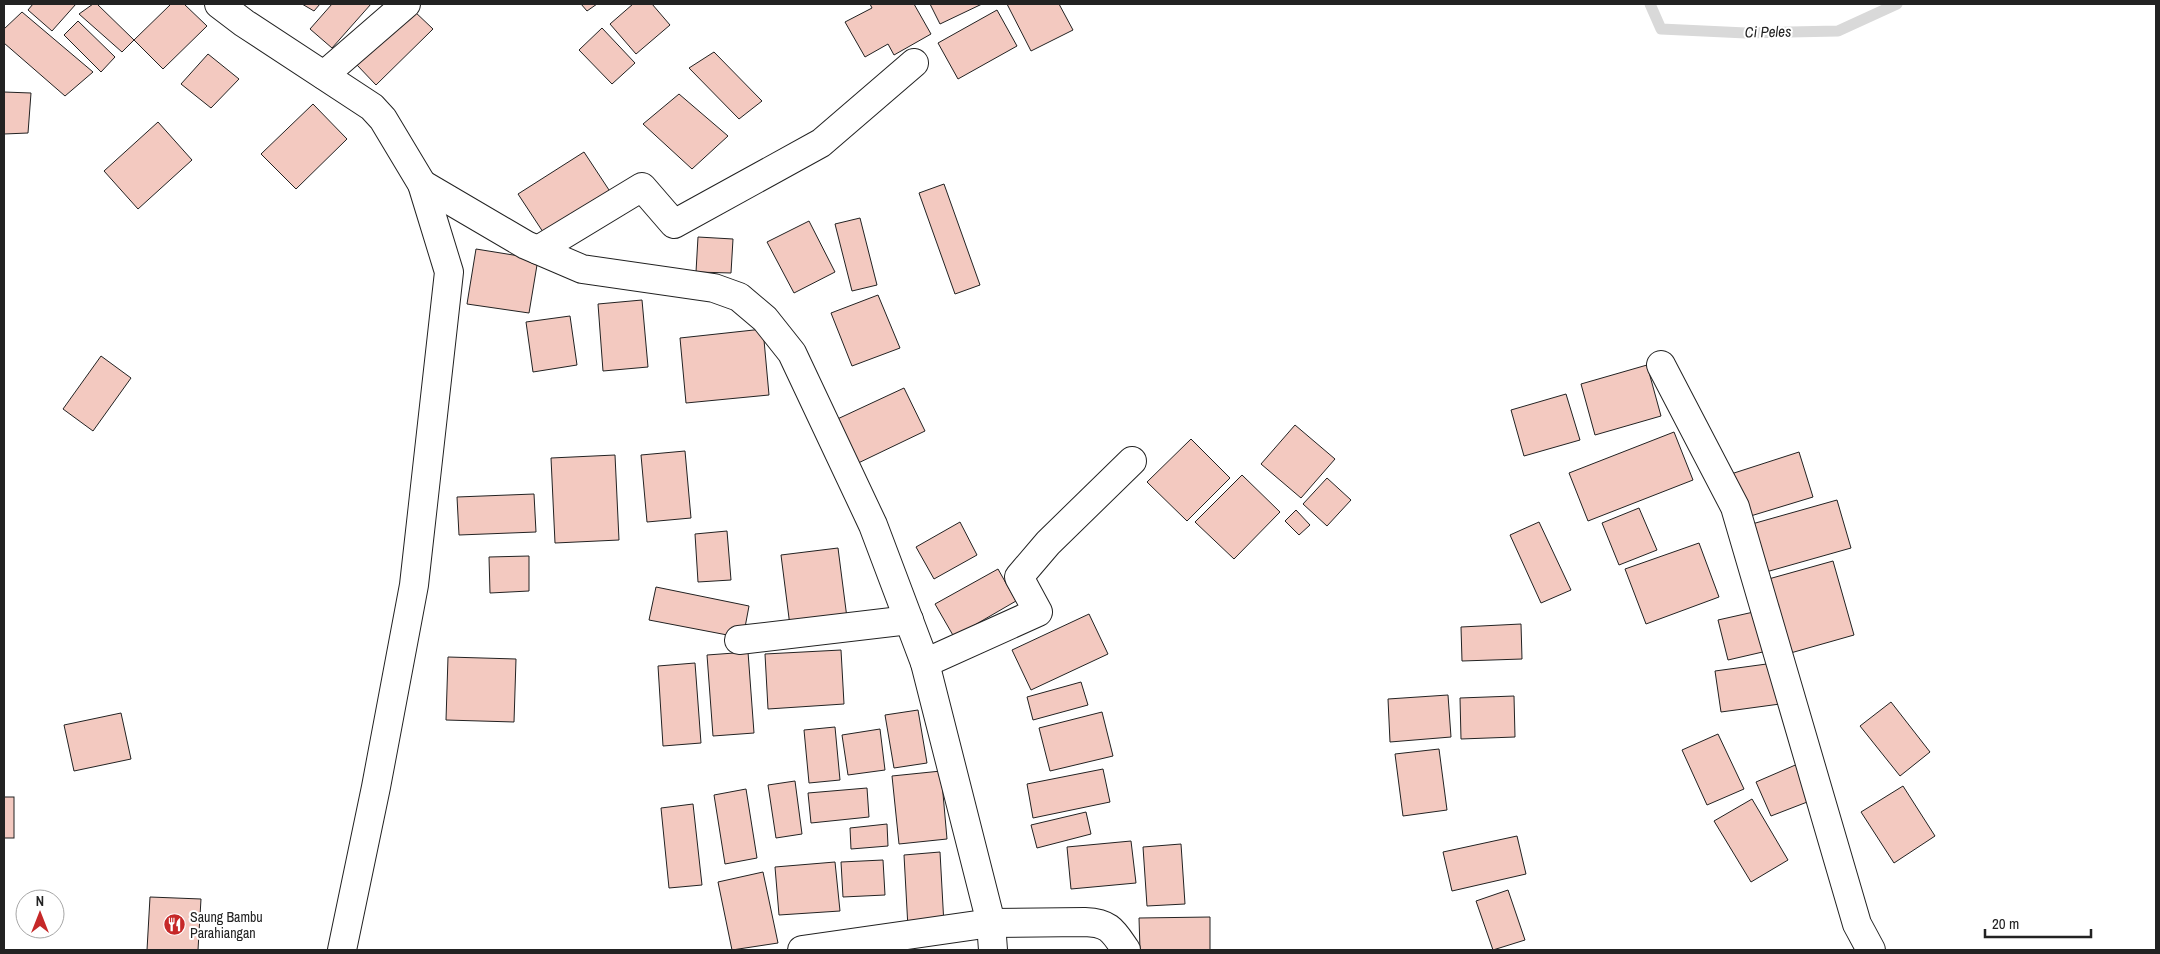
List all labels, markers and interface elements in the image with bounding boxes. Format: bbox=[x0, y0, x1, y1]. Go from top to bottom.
water label: Ci Peles bbox=[1745, 21, 1791, 42]
north arrow bbox=[15, 889, 65, 939]
text: N bbox=[36, 892, 44, 910]
scale bar bbox=[1985, 906, 2091, 938]
place label: Saung Bambu Parahiangan bbox=[190, 908, 263, 942]
restaurant icon: Saung Bambu Parahiangan bbox=[162, 913, 186, 937]
text: 20 m bbox=[1992, 913, 2019, 934]

